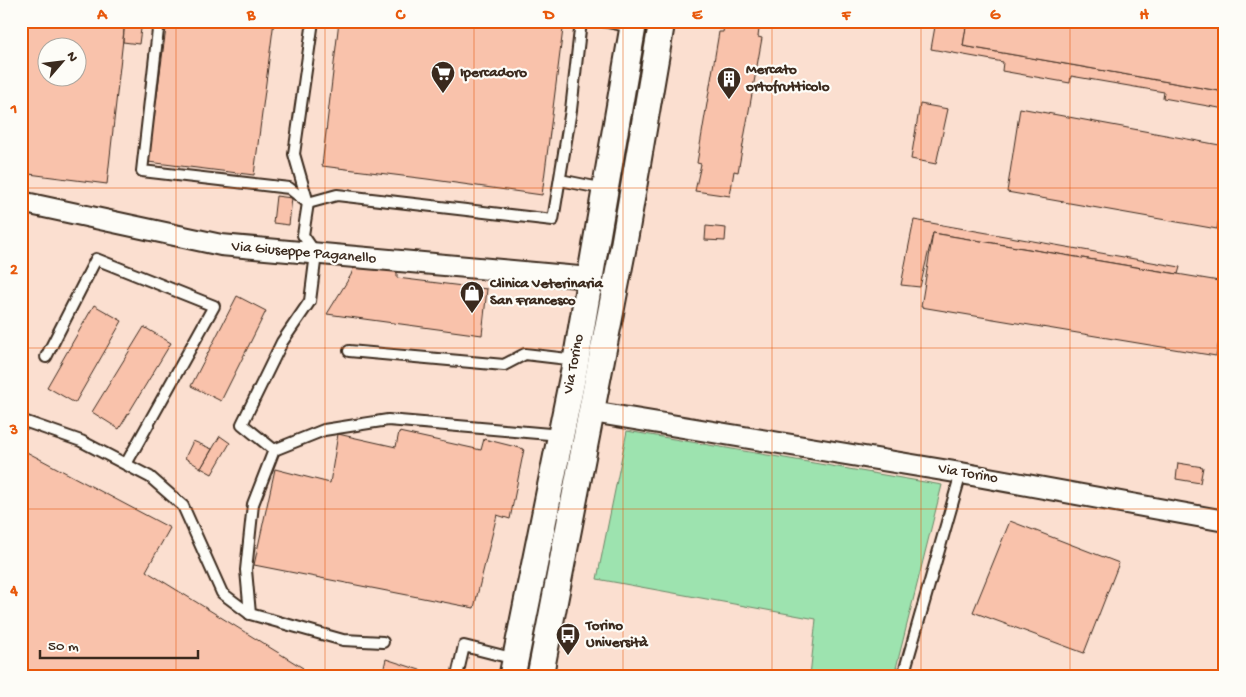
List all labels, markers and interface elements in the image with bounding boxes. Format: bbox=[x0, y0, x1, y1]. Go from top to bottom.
text: A bbox=[96, 7, 108, 26]
text: B bbox=[246, 7, 256, 26]
text: C bbox=[395, 7, 406, 26]
text: D bbox=[542, 7, 555, 26]
text: E bbox=[692, 7, 703, 26]
text: F bbox=[841, 7, 852, 26]
text: G bbox=[990, 7, 1001, 26]
text: H bbox=[1139, 7, 1149, 26]
north arrow bbox=[38, 38, 88, 88]
text: N bbox=[62, 49, 81, 65]
supermarket icon: Ipercadoro bbox=[430, 60, 456, 94]
place label: Mercato ortofrutticolo bbox=[745, 61, 830, 96]
place label: Ipercadoro bbox=[460, 64, 527, 82]
building icon: Mercato ortofrutticolo bbox=[716, 66, 742, 100]
text: 1 bbox=[10, 101, 17, 120]
street label: Via Giuseppe Paganello bbox=[230, 238, 377, 268]
text: 2 bbox=[10, 262, 18, 281]
place label: Clinica Veterinaria San Francesco bbox=[489, 275, 604, 310]
shop icon: Clinica Veterinaria San Francesco bbox=[459, 280, 485, 314]
street label: Via Torino bbox=[559, 332, 589, 396]
text: 3 bbox=[9, 422, 18, 441]
street label: Via Torino bbox=[936, 460, 1000, 488]
text: 4 bbox=[9, 583, 18, 602]
place label: Torino Università bbox=[585, 617, 649, 652]
bus stop icon: Torino Università bbox=[555, 622, 581, 656]
scale bar bbox=[40, 627, 198, 659]
text: 50 m bbox=[48, 638, 79, 656]

